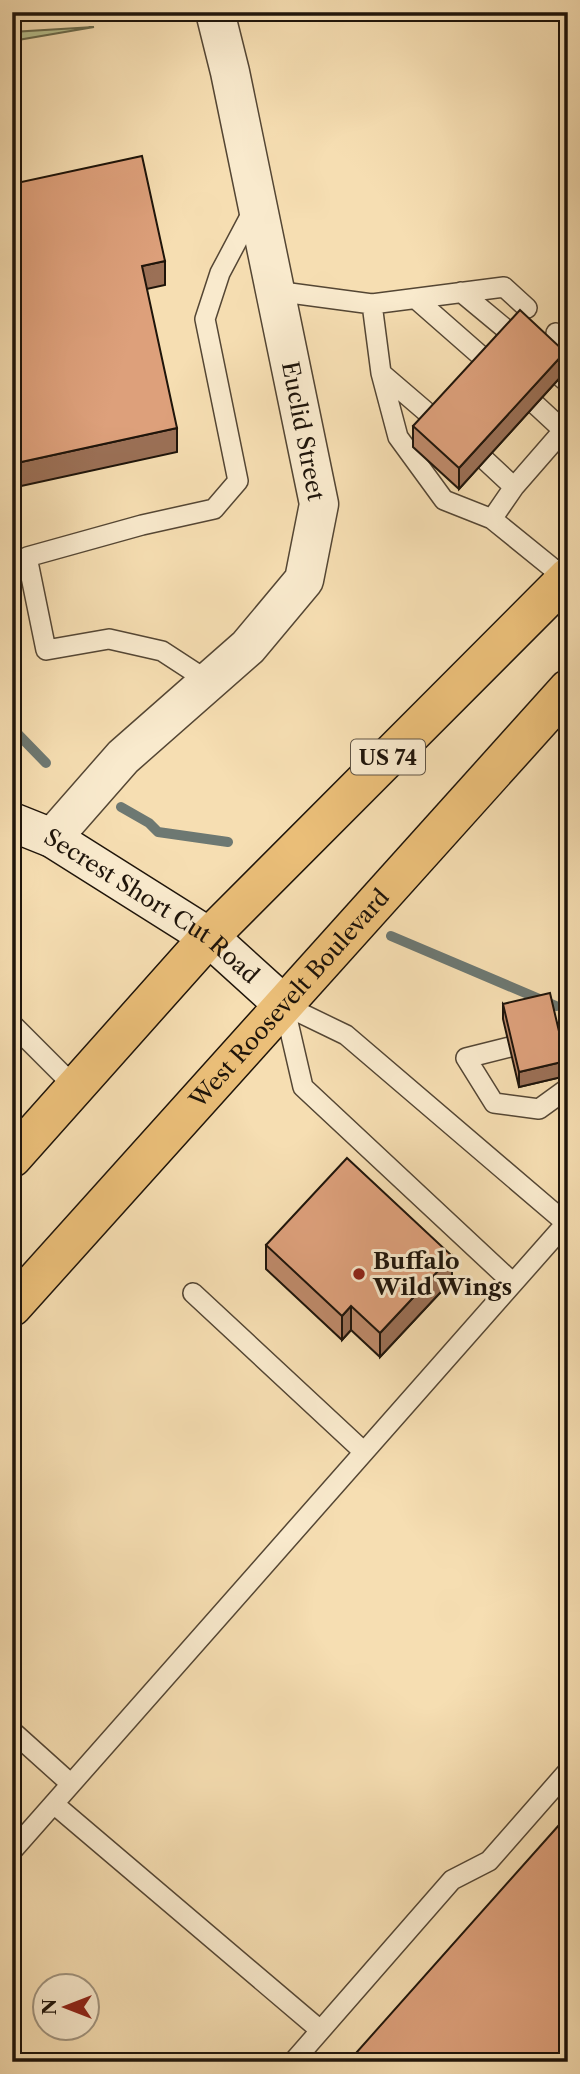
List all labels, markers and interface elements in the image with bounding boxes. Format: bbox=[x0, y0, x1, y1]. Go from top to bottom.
street label: Euclid Street bbox=[276, 359, 330, 503]
road number: US 74 bbox=[351, 740, 425, 774]
street label: Secrest Short Cut Road bbox=[39, 823, 265, 989]
street label: West Roosevelt Boulevard bbox=[183, 883, 395, 1114]
place label: Buffalo Wild Wings bbox=[372, 1247, 512, 1301]
marker: Buffalo Wild Wings bbox=[351, 1266, 367, 1282]
north arrow bbox=[32, 1972, 102, 2042]
text: N bbox=[38, 1999, 61, 2015]

